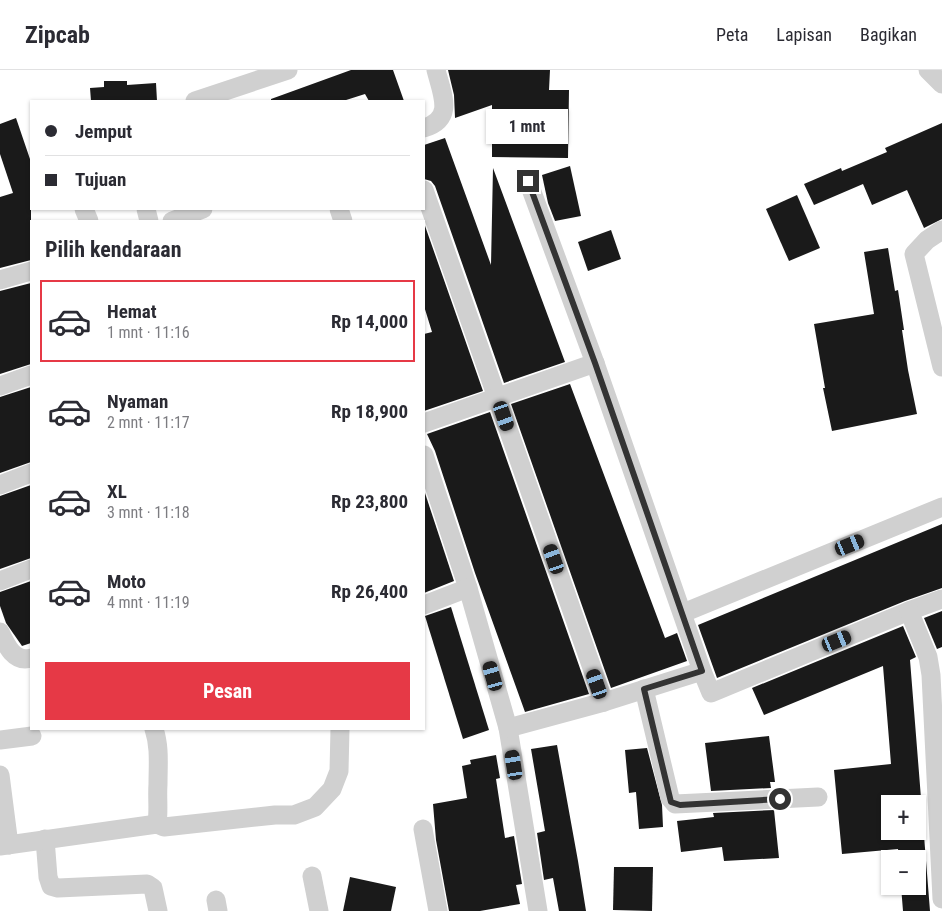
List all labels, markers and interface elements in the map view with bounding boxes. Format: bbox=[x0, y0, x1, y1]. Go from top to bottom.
text: Zipcab bbox=[25, 21, 90, 49]
text: Peta bbox=[716, 24, 748, 45]
text: Lapisan bbox=[776, 24, 832, 45]
text: Bagikan bbox=[860, 24, 917, 45]
callout: 1 mnt bbox=[487, 108, 569, 144]
text: 1 mnt bbox=[509, 117, 545, 136]
text: Jemput bbox=[75, 120, 132, 143]
text: Tujuan bbox=[75, 168, 126, 191]
route end bbox=[517, 170, 539, 192]
text: Pilih kendaraan bbox=[45, 237, 181, 262]
icon: car bbox=[47, 299, 92, 344]
text: Hemat bbox=[107, 300, 157, 323]
text: Rp 14,000 bbox=[331, 310, 408, 333]
text: 1 mnt · 11:16 bbox=[107, 323, 190, 342]
icon: car bbox=[47, 389, 92, 434]
text: Nyaman bbox=[107, 390, 168, 413]
car bbox=[492, 399, 515, 433]
text: Rp 18,900 bbox=[331, 400, 408, 423]
text: 2 mnt · 11:17 bbox=[107, 413, 190, 432]
icon: car bbox=[47, 479, 92, 524]
text: XL bbox=[107, 480, 127, 503]
text: Rp 23,800 bbox=[331, 490, 408, 513]
text: 3 mnt · 11:18 bbox=[107, 503, 190, 522]
car bbox=[833, 532, 866, 558]
car bbox=[542, 542, 565, 576]
icon: car bbox=[47, 569, 92, 614]
text: Moto bbox=[107, 570, 146, 593]
text: Rp 26,400 bbox=[331, 580, 408, 603]
text: 4 mnt · 11:19 bbox=[107, 593, 190, 612]
car bbox=[820, 628, 853, 654]
car bbox=[481, 660, 504, 692]
button: Pesan bbox=[45, 662, 410, 720]
car bbox=[585, 667, 608, 701]
car bbox=[504, 749, 523, 781]
route start bbox=[769, 788, 791, 810]
map controls bbox=[881, 795, 926, 895]
button: + bbox=[881, 795, 926, 840]
button: − bbox=[881, 850, 926, 895]

